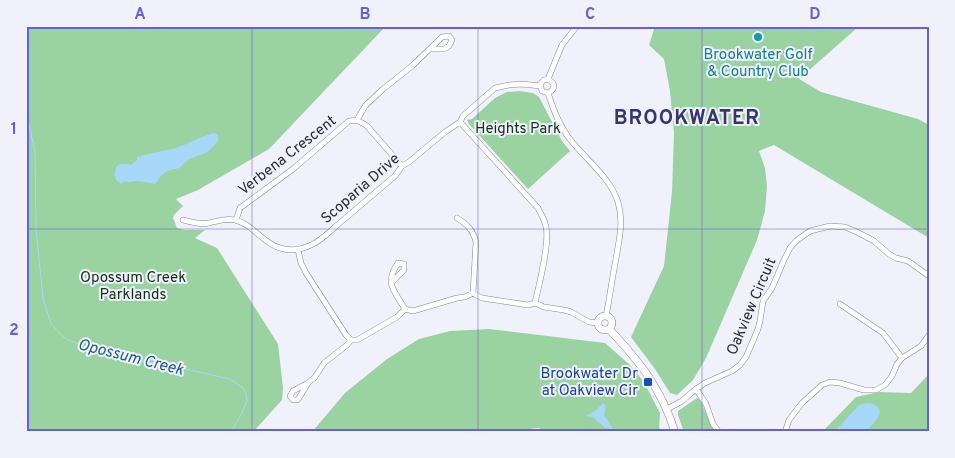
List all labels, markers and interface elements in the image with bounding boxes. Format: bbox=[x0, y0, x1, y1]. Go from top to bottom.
text: A bbox=[134, 5, 146, 25]
text: B bbox=[359, 5, 371, 25]
text: C bbox=[585, 5, 595, 25]
text: D bbox=[809, 5, 821, 25]
marker: Brookwater Golf & Country Club bbox=[752, 31, 764, 43]
place label: Brookwater Golf & Country Club bbox=[704, 46, 813, 82]
district label: BROOKWATER bbox=[614, 106, 760, 132]
street label: Verbena Crescent bbox=[235, 112, 341, 200]
text: 1 bbox=[11, 120, 17, 140]
park label: Heights Park bbox=[475, 120, 561, 139]
street label: Scoparia Drive bbox=[318, 150, 404, 228]
street label: Oakview Circuit bbox=[723, 255, 781, 358]
park label: Opossum Creek Parklands bbox=[80, 269, 186, 305]
text: 2 bbox=[9, 321, 19, 341]
water label: Opossum Creek bbox=[76, 335, 186, 381]
place label: Brookwater Dr at Oakview Cir bbox=[541, 365, 638, 401]
marker: Brookwater Dr at Oakview Cir bbox=[642, 376, 654, 388]

